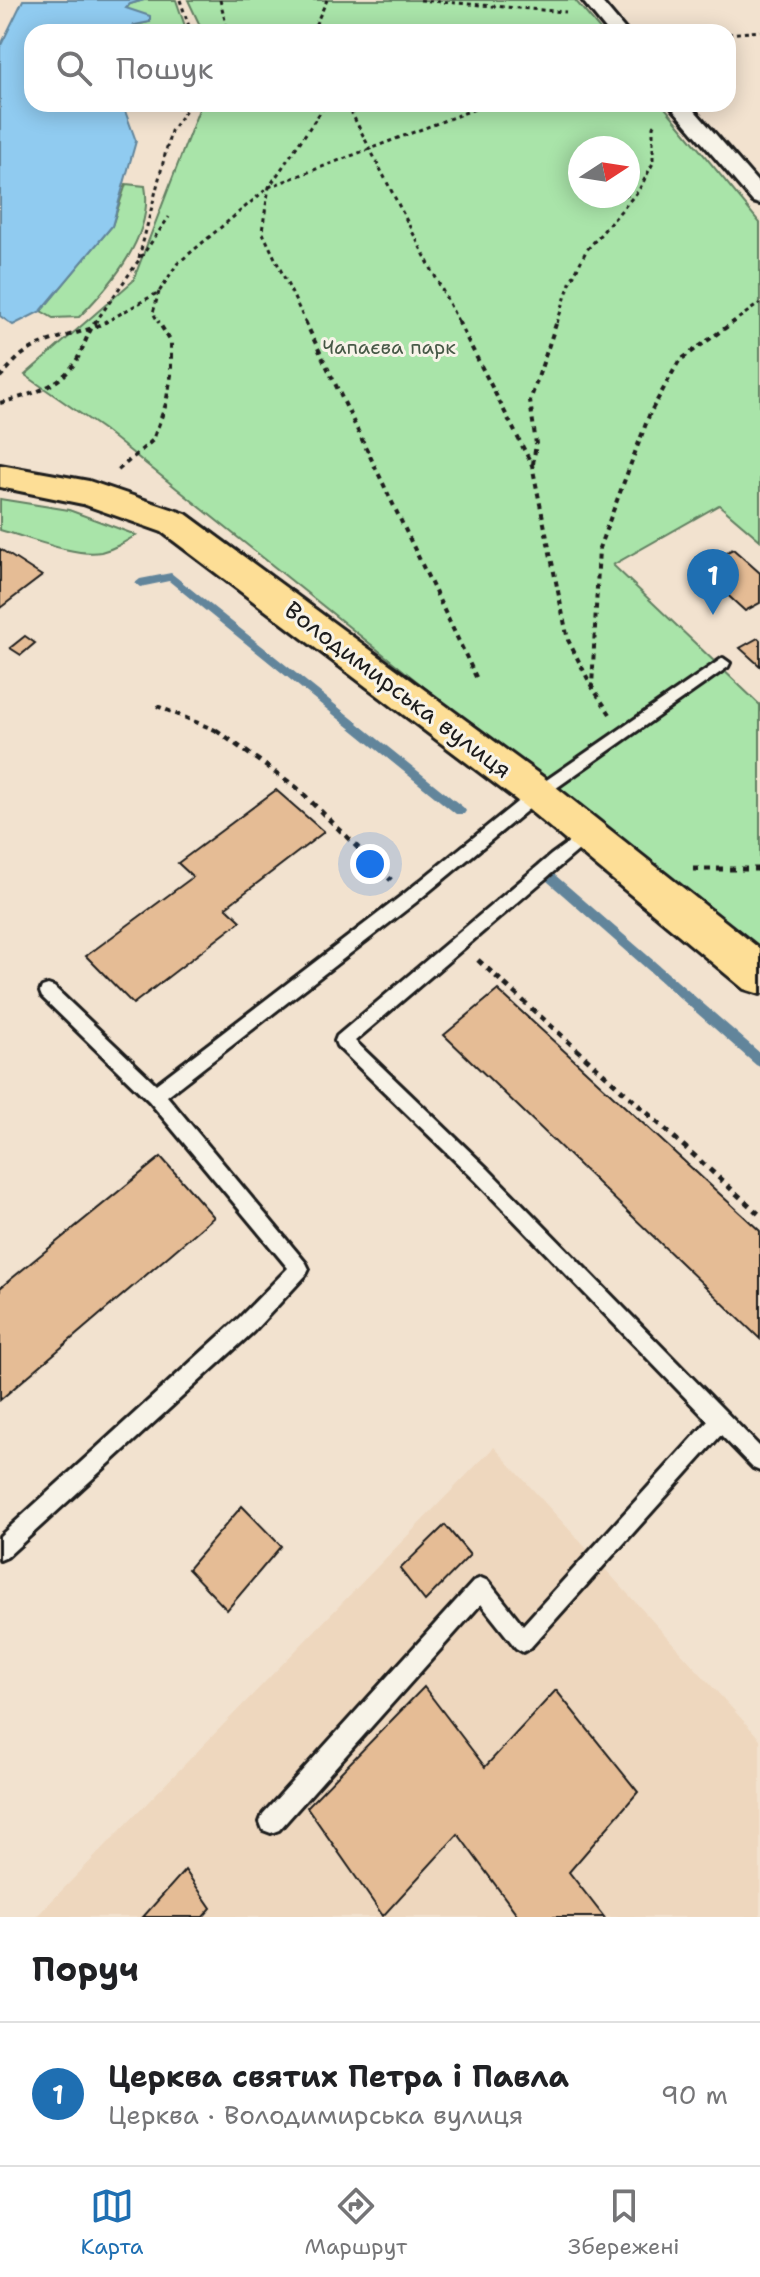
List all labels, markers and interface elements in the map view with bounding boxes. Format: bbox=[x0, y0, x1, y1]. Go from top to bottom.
search box bbox=[24, 24, 736, 112]
icon: search bbox=[52, 46, 96, 90]
text: Пошук bbox=[116, 48, 213, 89]
north arrow bbox=[568, 136, 640, 208]
park label: Чапаєва парк bbox=[322, 334, 456, 360]
pin: 1 bbox=[687, 549, 739, 615]
street label: Володимирська вулиця bbox=[278, 594, 518, 786]
your location bbox=[350, 844, 390, 884]
text: Поруч bbox=[32, 1946, 139, 1992]
text: Церква святих Петра і Павла bbox=[108, 2056, 569, 2097]
text: 1 bbox=[52, 2077, 64, 2112]
text: 90 m bbox=[661, 2077, 728, 2112]
text: Церква · Володимирська вулиця bbox=[108, 2097, 523, 2132]
tab: Карта bbox=[81, 2184, 143, 2261]
tab: Маршрут bbox=[304, 2184, 407, 2261]
tab: Збережені bbox=[568, 2184, 679, 2261]

